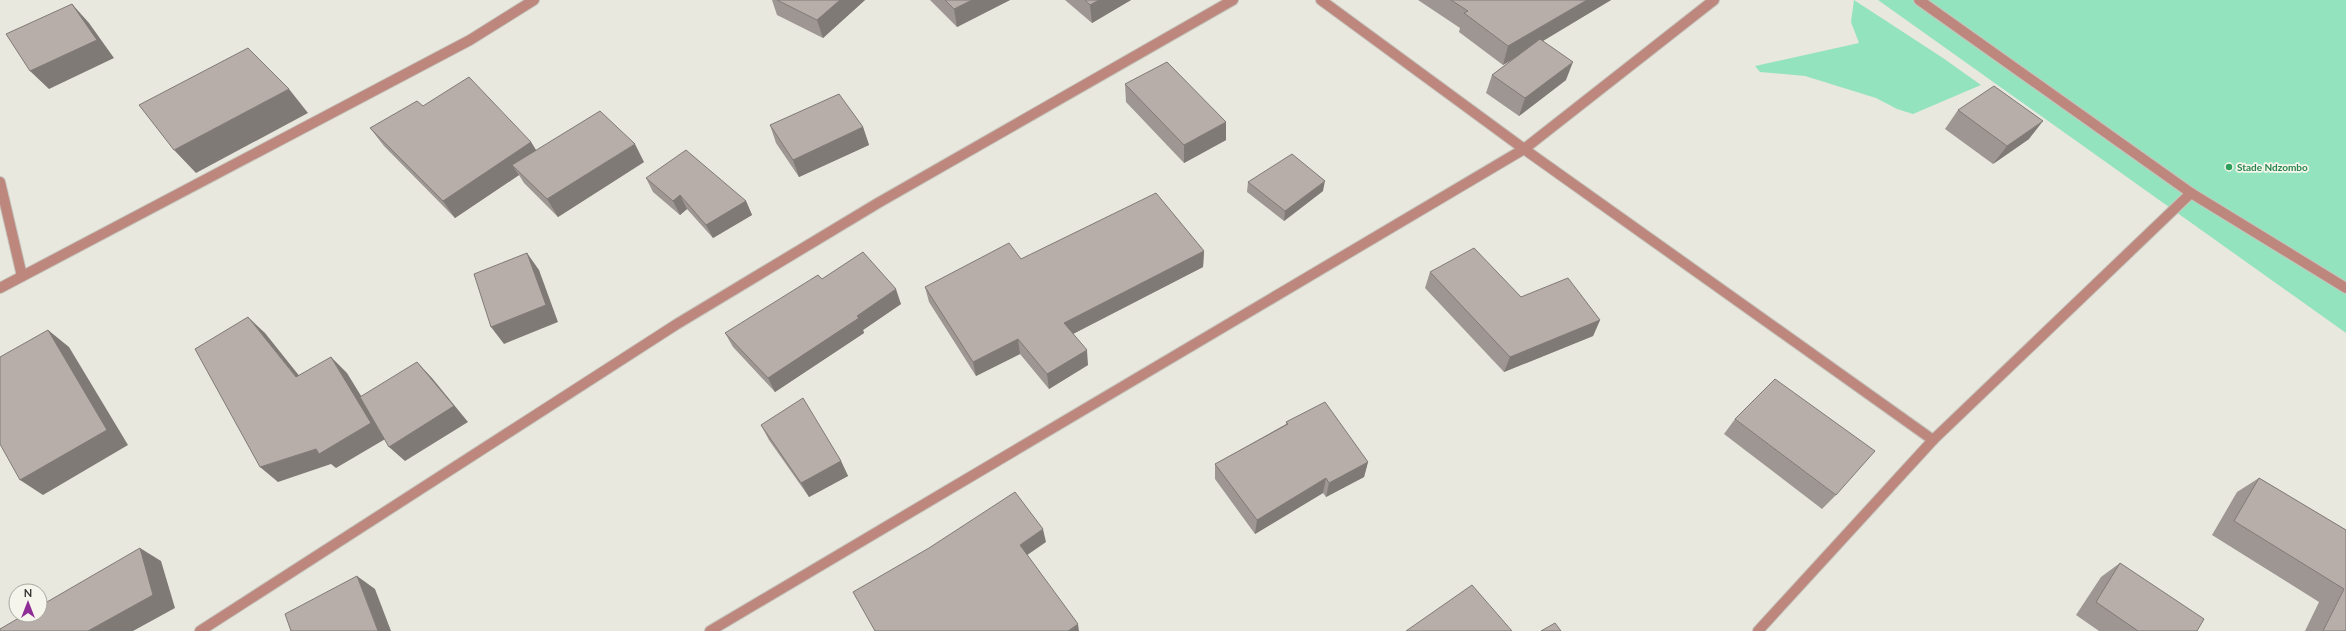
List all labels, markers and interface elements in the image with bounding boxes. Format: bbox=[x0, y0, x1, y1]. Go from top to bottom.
place label: Stade Ndzombo bbox=[2237, 161, 2308, 173]
marker: Stade Ndzombo bbox=[2224, 162, 2234, 172]
north arrow bbox=[8, 583, 48, 623]
text: N bbox=[24, 586, 32, 599]

